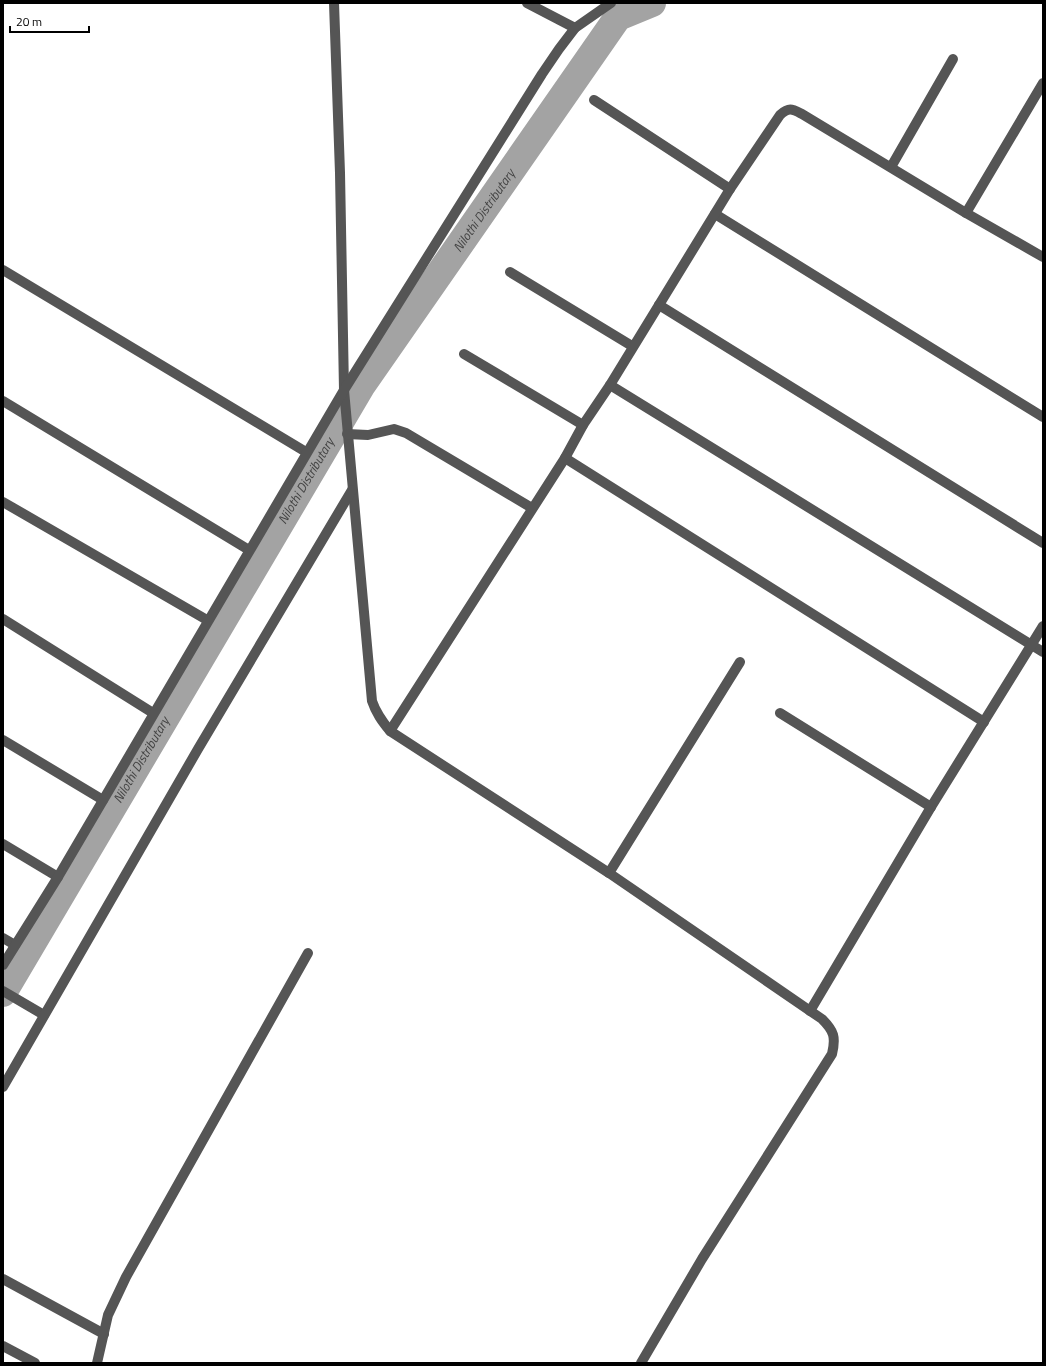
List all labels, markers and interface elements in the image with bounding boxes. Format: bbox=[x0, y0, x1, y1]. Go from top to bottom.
scale bar bbox=[10, 8, 89, 34]
text: 20 m bbox=[16, 12, 42, 31]
water label: Nilothi Distributary bbox=[448, 163, 521, 256]
water label: Nilothi Distributary bbox=[272, 432, 340, 527]
water label: Nilothi Distributary bbox=[108, 711, 175, 806]

